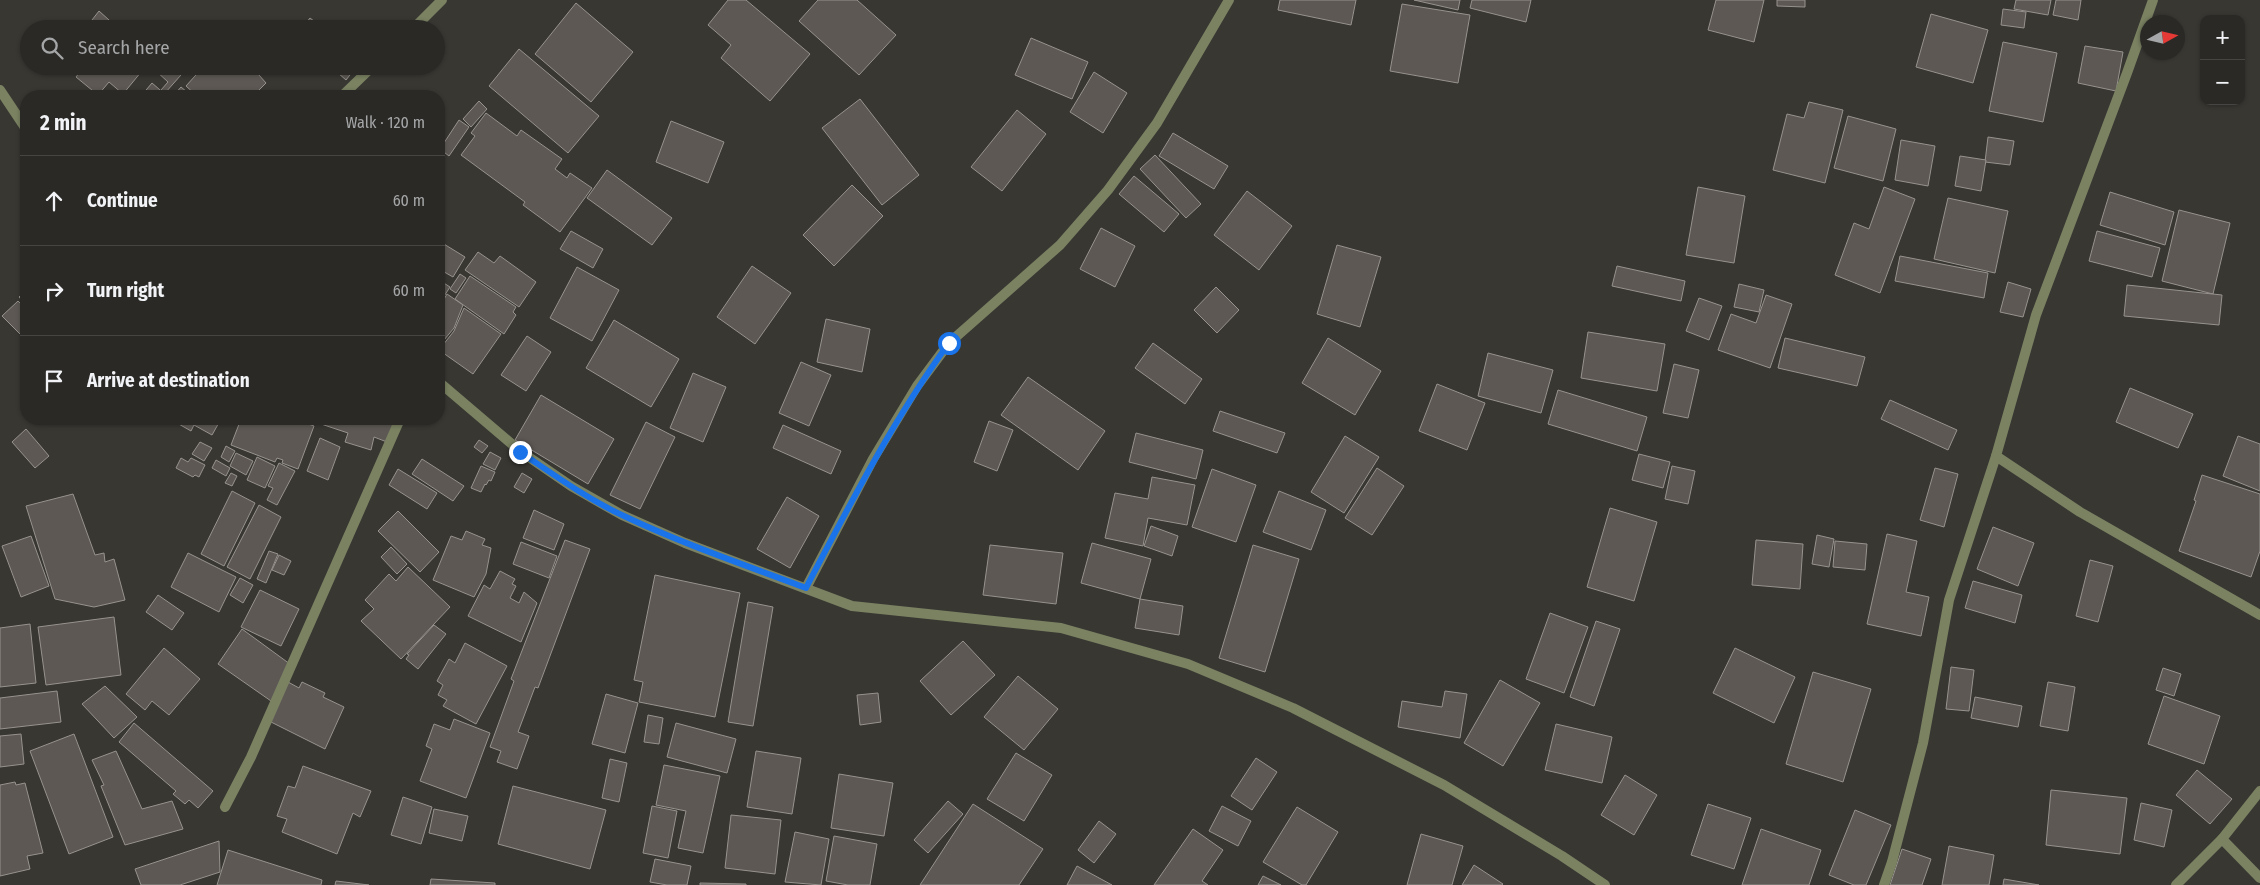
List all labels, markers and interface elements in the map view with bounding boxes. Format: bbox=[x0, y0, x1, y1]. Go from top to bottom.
north arrow bbox=[2140, 15, 2185, 60]
map controls bbox=[2200, 15, 2245, 105]
button: + bbox=[2200, 15, 2245, 60]
search box bbox=[20, 20, 445, 75]
icon: search bbox=[38, 34, 66, 62]
text: Search here bbox=[78, 36, 170, 59]
button: − bbox=[2200, 60, 2245, 105]
text: 2 min bbox=[40, 110, 87, 136]
text: Walk · 120 m bbox=[346, 113, 425, 132]
icon: ahead bbox=[40, 187, 68, 215]
text: Continue bbox=[87, 189, 158, 212]
text: 60 m bbox=[393, 191, 425, 210]
icon: right bbox=[40, 277, 68, 305]
text: Turn right bbox=[87, 279, 164, 302]
text: 60 m bbox=[393, 281, 425, 300]
route start bbox=[938, 332, 961, 355]
icon: arrive bbox=[40, 367, 68, 395]
text: Arrive at destination bbox=[87, 369, 250, 392]
route end bbox=[509, 441, 532, 464]

